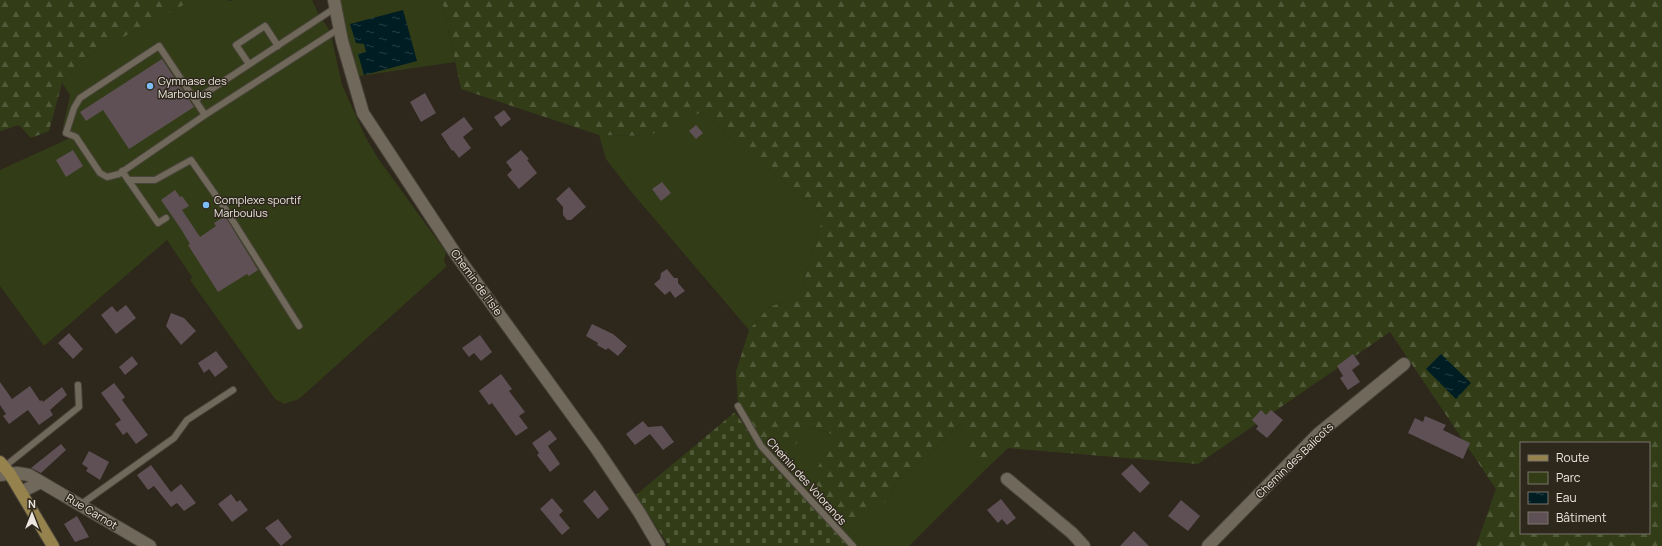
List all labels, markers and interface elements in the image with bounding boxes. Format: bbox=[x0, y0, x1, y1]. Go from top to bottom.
place label: Gymnase des Marboulus bbox=[158, 73, 227, 101]
marker: Gymnase des Marboulus bbox=[145, 81, 155, 91]
place label: Complexe sportif Marboulus bbox=[214, 192, 301, 220]
marker: Complexe sportif Marboulus bbox=[201, 200, 211, 210]
street label: Chemin de l’Isle bbox=[448, 246, 506, 319]
street label: Chemin des Balicots bbox=[1252, 419, 1336, 501]
street label: Chemin des Volorands bbox=[764, 434, 850, 528]
legend bbox=[1520, 442, 1650, 534]
text: Route bbox=[1556, 449, 1589, 466]
text: Parc bbox=[1556, 469, 1581, 486]
text: Eau bbox=[1556, 489, 1577, 506]
street label: Rue Carnot bbox=[64, 490, 120, 532]
north arrow bbox=[12, 494, 52, 534]
text: N bbox=[28, 496, 36, 511]
text: Bâtiment bbox=[1556, 509, 1607, 526]

